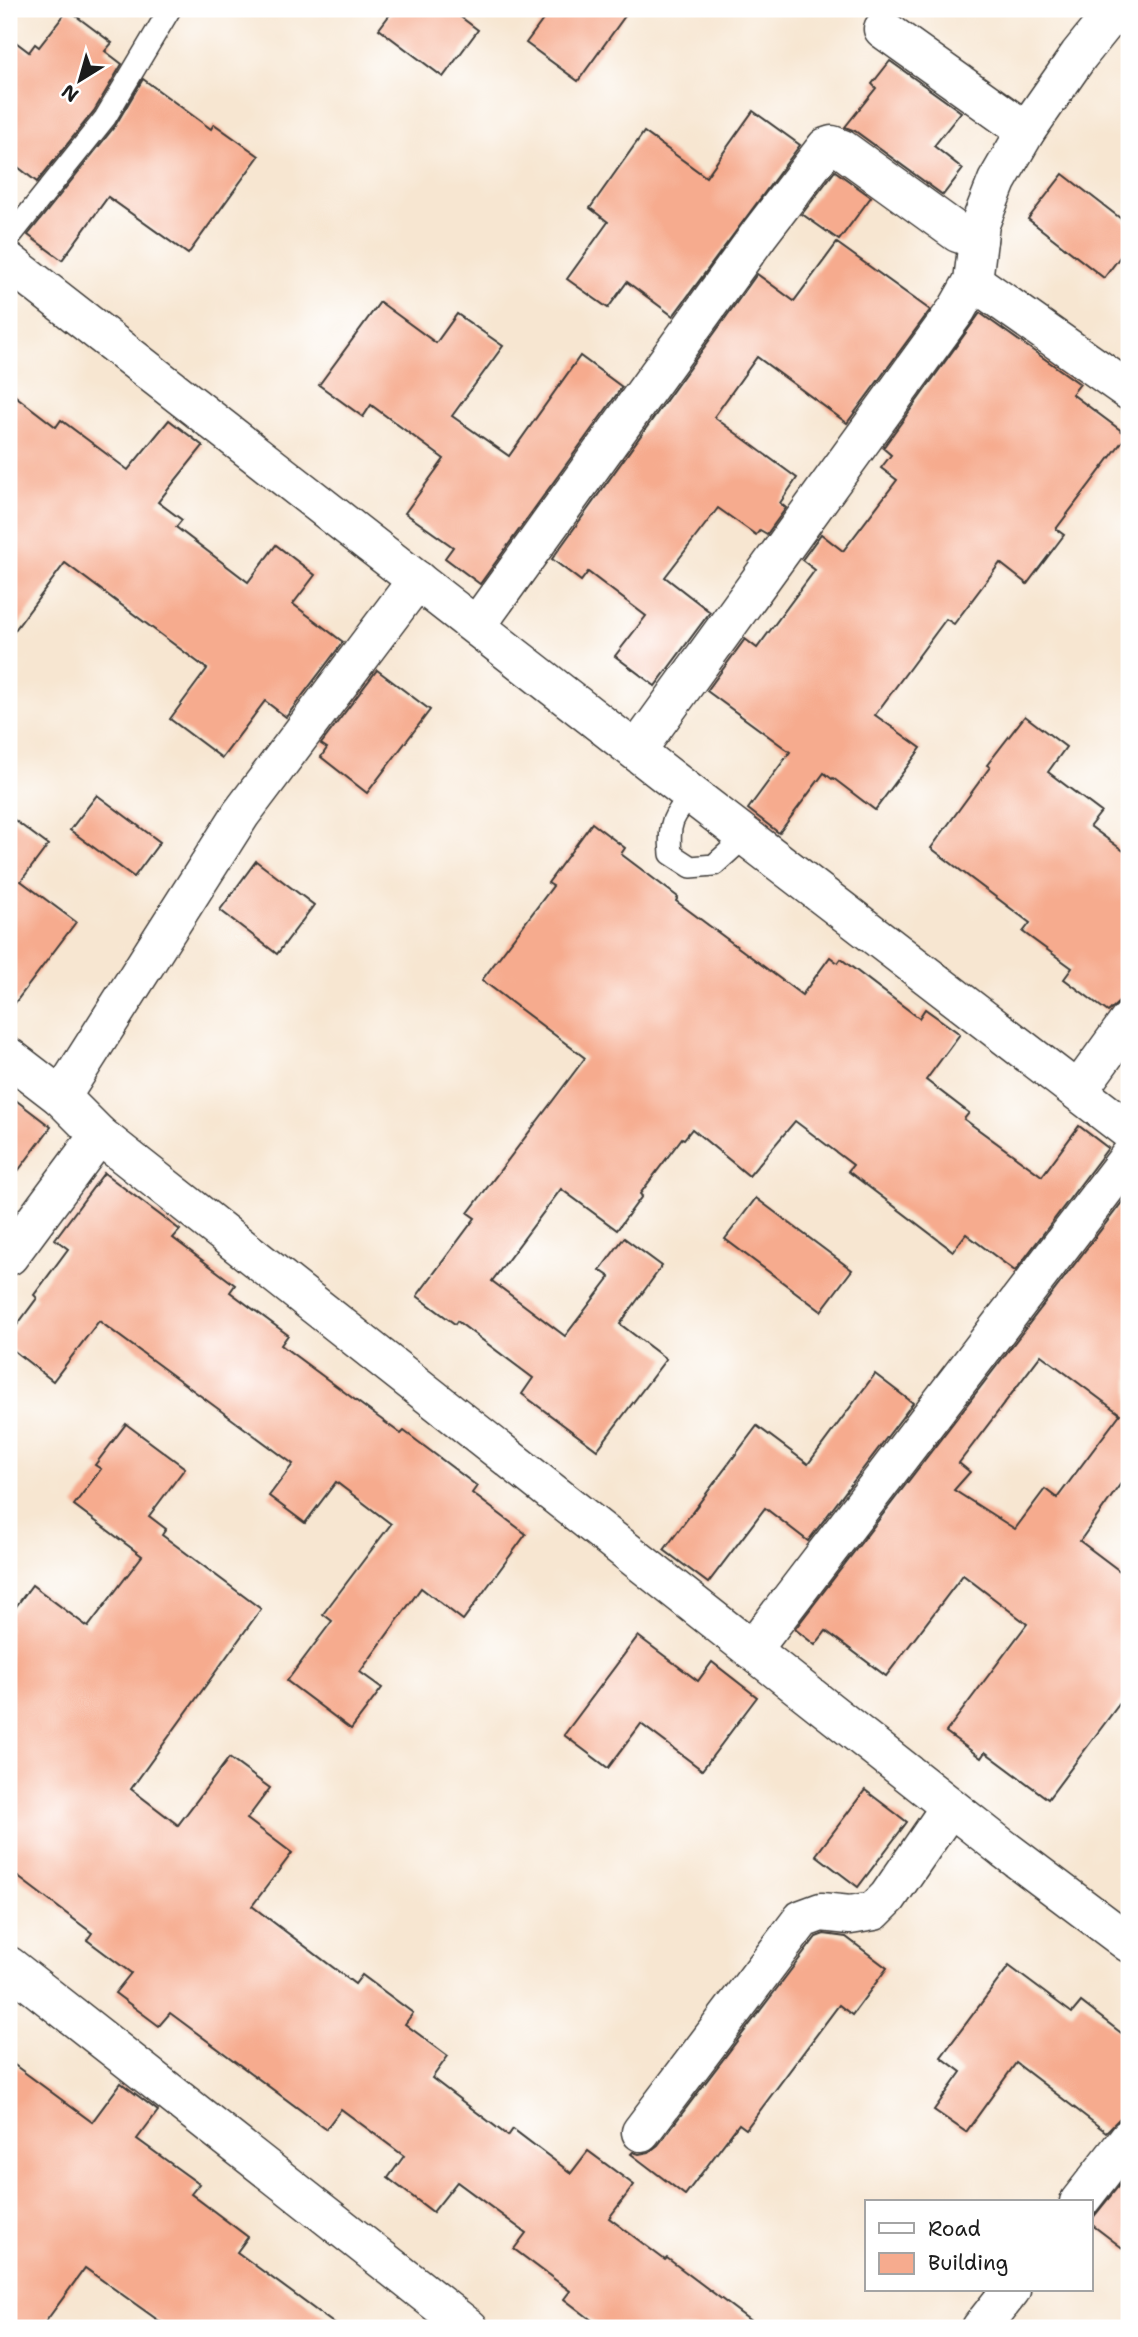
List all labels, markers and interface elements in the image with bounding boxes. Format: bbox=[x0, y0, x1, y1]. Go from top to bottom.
north arrow bbox=[46, 46, 116, 116]
text: N bbox=[57, 79, 84, 108]
legend bbox=[865, 2200, 1092, 2292]
text: Road bbox=[928, 2215, 981, 2243]
text: Building bbox=[928, 2249, 1008, 2277]

